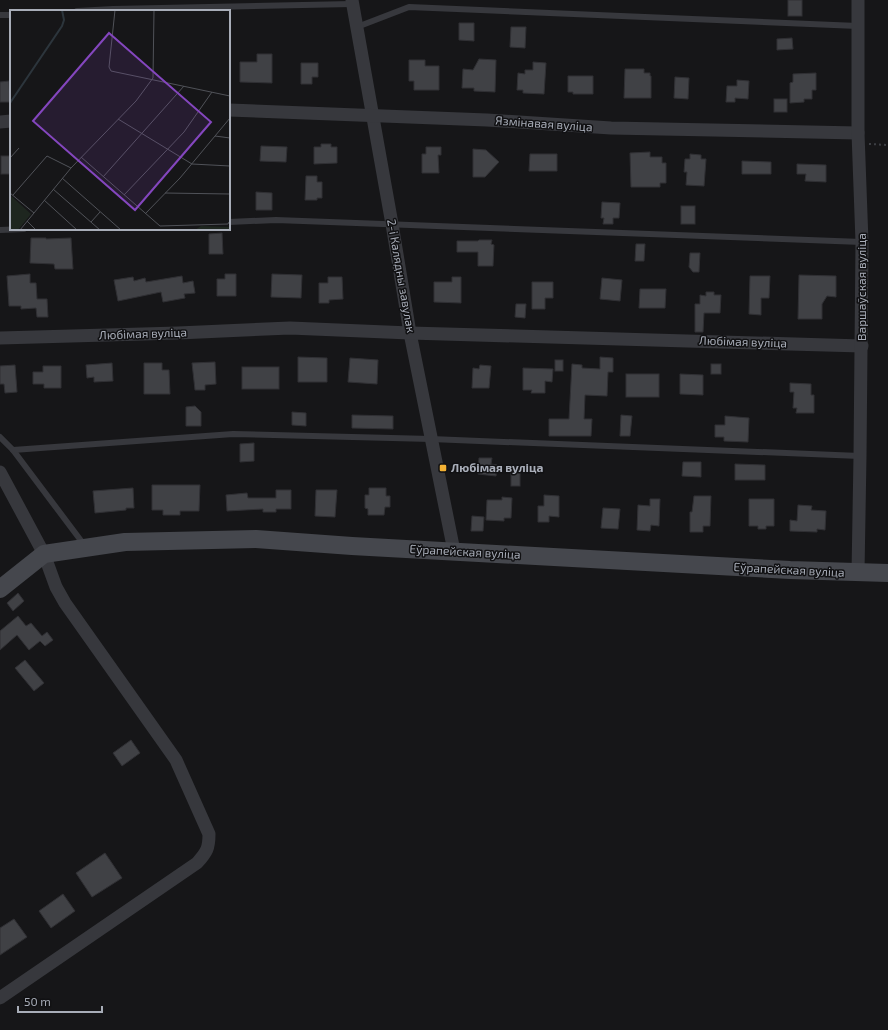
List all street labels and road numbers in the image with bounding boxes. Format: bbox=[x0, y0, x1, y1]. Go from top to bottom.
street label: Язмінавая вуліца bbox=[495, 113, 593, 134]
street label: 2-і Калядны завулак bbox=[384, 218, 419, 334]
street label: Варшаўская вуліца bbox=[854, 233, 869, 341]
street label: Любімая вуліца bbox=[99, 324, 187, 343]
street label: Любімая вуліца bbox=[699, 332, 787, 351]
street label: Еўрапейская вуліца bbox=[409, 541, 521, 562]
street label: Еўрапейская вуліца bbox=[733, 559, 845, 580]

